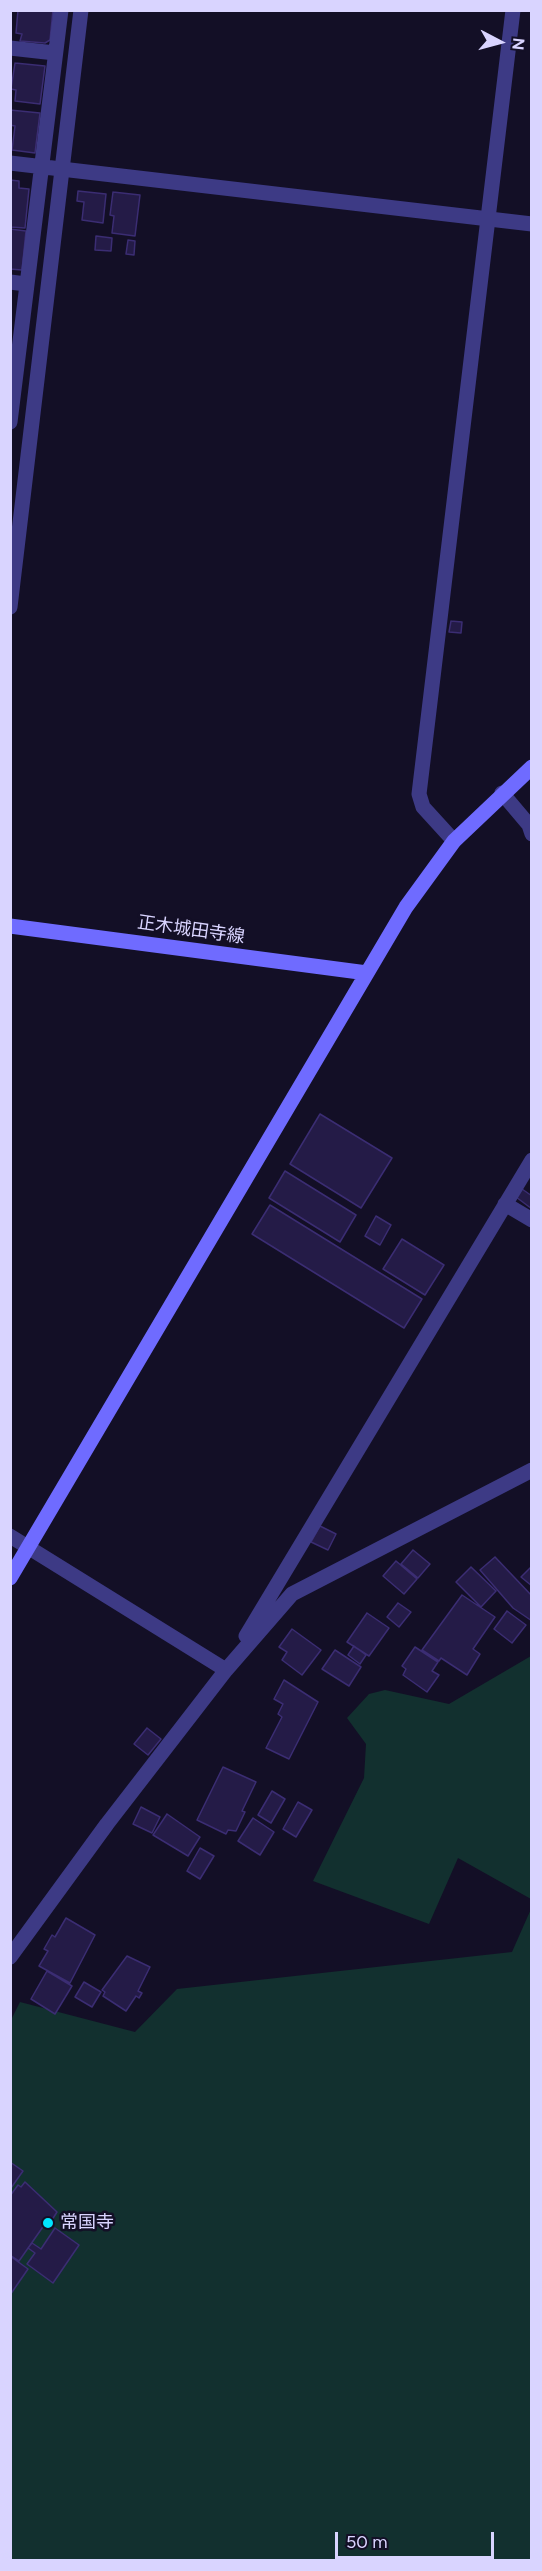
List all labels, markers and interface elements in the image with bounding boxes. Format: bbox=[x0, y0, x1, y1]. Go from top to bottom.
north arrow bbox=[470, 12, 530, 72]
text: N bbox=[508, 37, 528, 51]
street label: 正木城田寺線 bbox=[136, 912, 246, 948]
place label: 常国寺 bbox=[60, 2212, 114, 2234]
marker: 常国寺 bbox=[41, 2216, 55, 2230]
scale bar bbox=[338, 2520, 497, 2558]
text: 50 m bbox=[346, 2531, 388, 2553]

